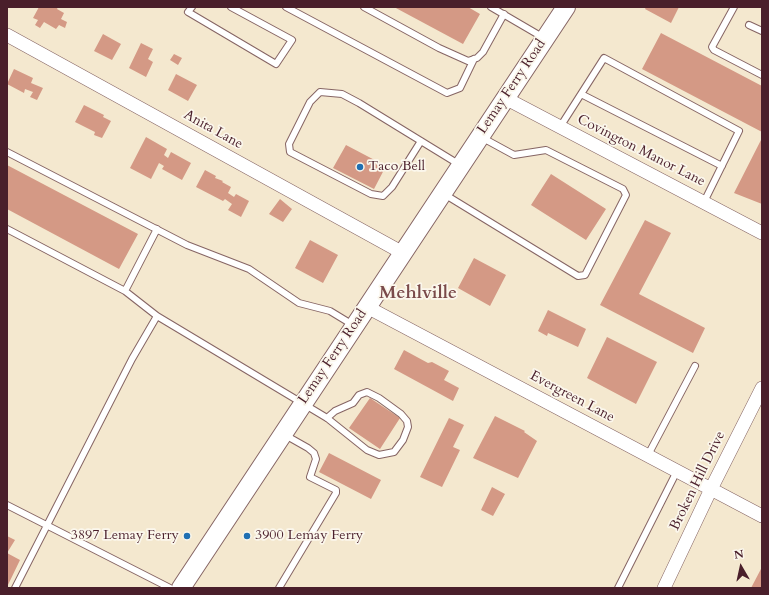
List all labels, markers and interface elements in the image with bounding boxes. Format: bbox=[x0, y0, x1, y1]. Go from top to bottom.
street label: Lemay Ferry Road bbox=[474, 37, 550, 137]
street label: Anita Lane bbox=[181, 107, 245, 153]
street label: Covington Manor Lane bbox=[574, 111, 708, 191]
place label: Taco Bell bbox=[368, 159, 425, 175]
marker: Taco Bell bbox=[355, 162, 365, 172]
district label: Mehlville bbox=[379, 283, 457, 305]
street label: Lemay Ferry Road bbox=[295, 307, 371, 407]
street label: Evergreen Lane bbox=[527, 368, 617, 426]
street label: Broken Hill Drive bbox=[667, 429, 729, 533]
place label: 3897 Lemay Ferry bbox=[71, 528, 179, 544]
place label: 3900 Lemay Ferry bbox=[255, 528, 363, 544]
marker: 3897 Lemay Ferry bbox=[182, 531, 192, 541]
marker: 3900 Lemay Ferry bbox=[242, 531, 252, 541]
north arrow bbox=[721, 547, 761, 587]
text: N bbox=[733, 547, 745, 563]

